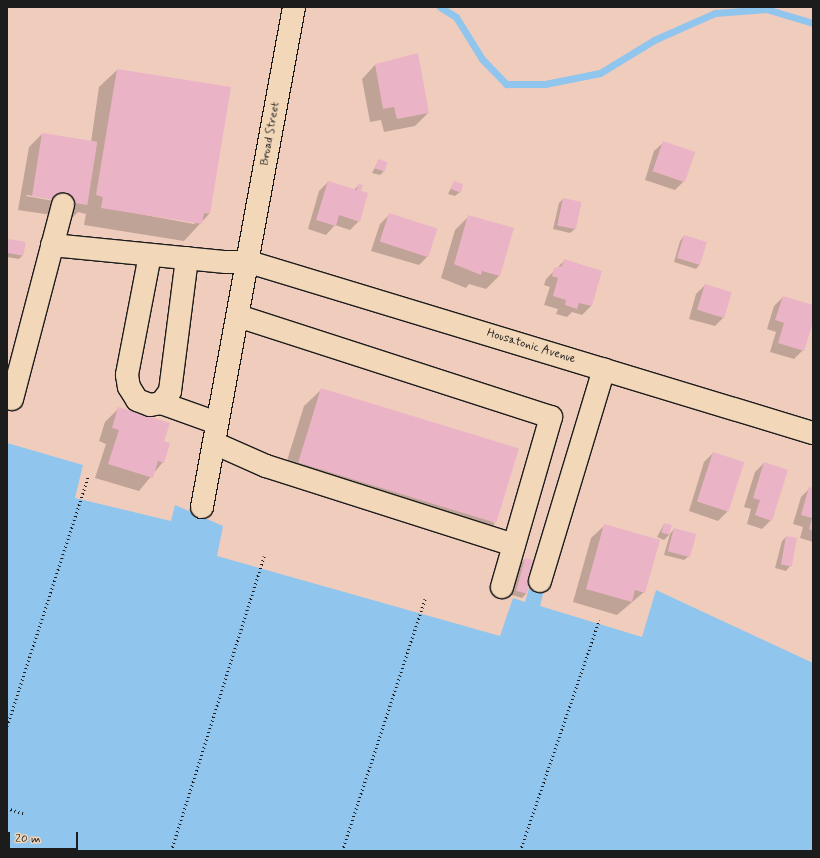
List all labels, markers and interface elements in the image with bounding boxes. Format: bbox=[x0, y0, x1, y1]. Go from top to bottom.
street label: Broad Street bbox=[258, 100, 284, 168]
street label: Housatonic Avenue bbox=[483, 326, 579, 368]
scale bar bbox=[10, 824, 80, 850]
text: 20 m bbox=[15, 831, 41, 847]

